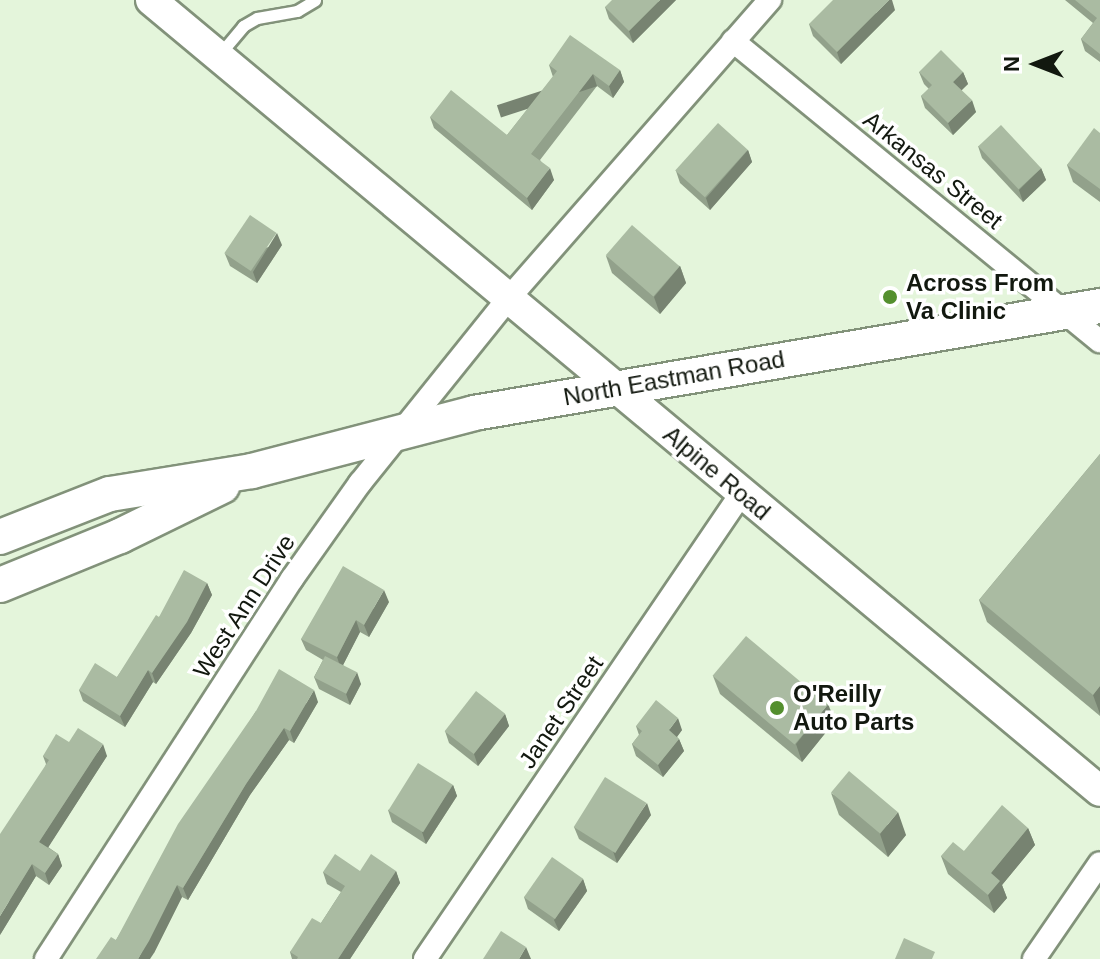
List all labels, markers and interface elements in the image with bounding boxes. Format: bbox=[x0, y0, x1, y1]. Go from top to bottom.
north arrow bbox=[996, 24, 1076, 104]
text: N bbox=[999, 56, 1024, 72]
street label: Arkansas Street bbox=[858, 105, 1008, 235]
place label: Across From Va Clinic bbox=[906, 269, 1054, 325]
marker: Across From Va Clinic bbox=[881, 288, 899, 306]
street label: North Eastman Road bbox=[561, 344, 787, 412]
street label: Alpine Road bbox=[658, 420, 776, 526]
street label: West Ann Drive bbox=[187, 528, 301, 684]
street label: Janet Street bbox=[513, 650, 609, 774]
place label: O'Reilly Auto Parts bbox=[793, 680, 914, 736]
marker: O'Reilly Auto Parts bbox=[768, 699, 786, 717]

